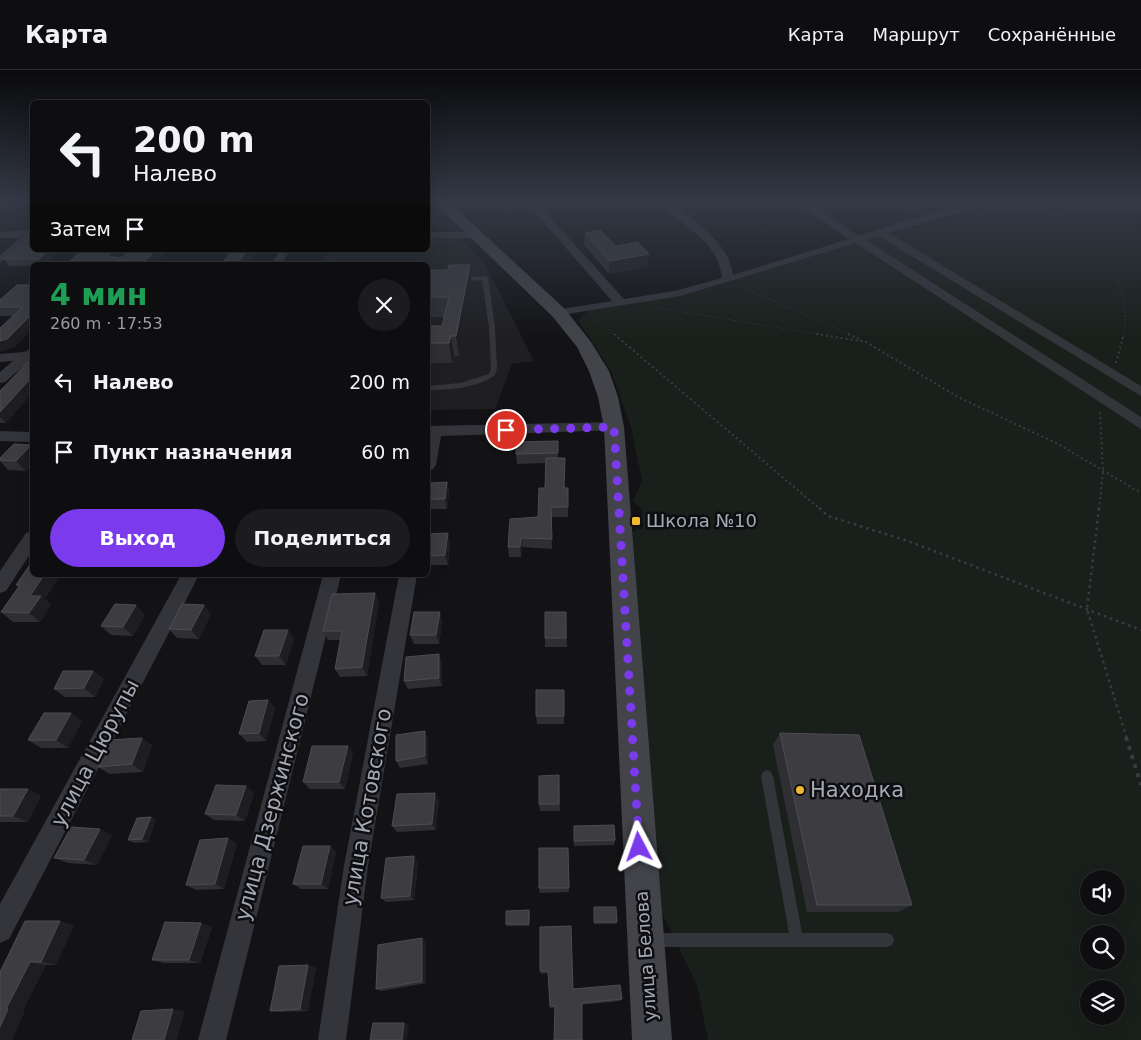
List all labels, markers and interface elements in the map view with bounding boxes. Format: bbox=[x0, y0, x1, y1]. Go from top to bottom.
text: Карта bbox=[25, 21, 108, 49]
text: Карта bbox=[788, 24, 845, 45]
text: Маршрут bbox=[873, 24, 960, 45]
text: Сохранённые bbox=[988, 24, 1116, 45]
icon: left bbox=[50, 120, 115, 185]
text: 200 m bbox=[133, 120, 255, 160]
text: Налево bbox=[133, 161, 217, 186]
icon: arrive bbox=[121, 215, 149, 243]
text: Затем bbox=[50, 218, 111, 240]
text: 4 мин bbox=[50, 277, 148, 312]
button: close bbox=[358, 279, 410, 331]
text: 260 m · 17:53 bbox=[50, 314, 163, 333]
icon: left bbox=[50, 368, 78, 396]
text: Налево bbox=[93, 371, 174, 393]
text: 200 m bbox=[349, 371, 410, 393]
pin bbox=[485, 409, 527, 451]
icon: arrive bbox=[492, 416, 520, 444]
icon: arrive bbox=[50, 438, 78, 466]
text: Пункт назначения bbox=[93, 441, 292, 463]
text: 60 m bbox=[361, 441, 410, 463]
button: Выход bbox=[50, 509, 225, 567]
button: Поделиться bbox=[235, 509, 410, 567]
place label: Школа №10 bbox=[646, 510, 757, 531]
marker: Школа №10 bbox=[630, 515, 642, 527]
street label: улица Цюрупы bbox=[46, 675, 144, 831]
street label: улица Дзержинского bbox=[230, 691, 314, 923]
street label: улица Котовского bbox=[338, 707, 396, 907]
place label: Находка bbox=[810, 778, 904, 802]
marker: Находка bbox=[794, 784, 806, 796]
position arrow bbox=[612, 820, 664, 872]
map controls bbox=[1080, 870, 1125, 1025]
button: sound bbox=[1080, 870, 1125, 915]
street label: улица Белова bbox=[630, 890, 661, 1022]
button: search bbox=[1080, 925, 1125, 970]
button: layers bbox=[1080, 980, 1125, 1025]

